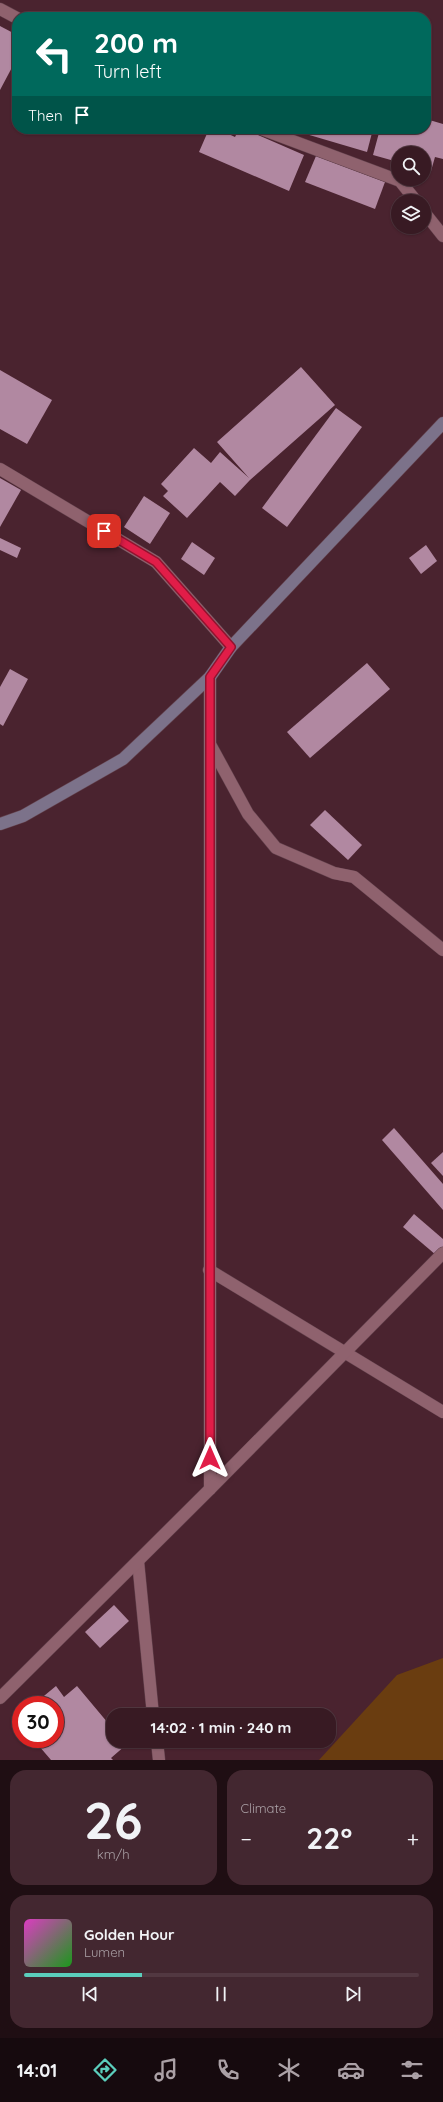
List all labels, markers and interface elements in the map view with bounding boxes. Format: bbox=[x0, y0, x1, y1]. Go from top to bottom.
text: 200 m bbox=[94, 25, 178, 60]
icon: left bbox=[28, 28, 80, 80]
text: Turn left bbox=[94, 60, 162, 83]
icon: arrive bbox=[71, 104, 93, 126]
text: Then bbox=[28, 106, 63, 125]
map controls bbox=[391, 146, 431, 234]
button: search bbox=[391, 146, 431, 186]
button: layers bbox=[391, 194, 431, 234]
pin bbox=[87, 514, 121, 548]
icon: arrive bbox=[93, 520, 115, 542]
position arrow bbox=[189, 1437, 231, 1479]
speed limit sign: 30 bbox=[12, 1696, 64, 1748]
text: 14:02 · 1 min · 240 m bbox=[151, 1718, 291, 1737]
text: 26 bbox=[84, 1787, 142, 1852]
text: Climate bbox=[241, 1800, 286, 1816]
text: 22° bbox=[306, 1819, 352, 1857]
text: − bbox=[241, 1825, 252, 1853]
text: + bbox=[407, 1825, 419, 1853]
text: km/h bbox=[97, 1846, 130, 1862]
text: Golden Hour bbox=[84, 1925, 175, 1944]
text: Lumen bbox=[84, 1944, 125, 1960]
icon: previous bbox=[79, 1983, 101, 2005]
icon: pause bbox=[210, 1983, 232, 2005]
icon: next bbox=[342, 1983, 364, 2005]
icon: directions bbox=[91, 2056, 119, 2084]
icon: music bbox=[152, 2056, 180, 2084]
icon: phone bbox=[214, 2056, 242, 2084]
icon: climate bbox=[275, 2056, 303, 2084]
icon: car bbox=[337, 2056, 365, 2084]
icon: filters bbox=[398, 2056, 426, 2084]
text: 14:01 bbox=[17, 2059, 57, 2082]

